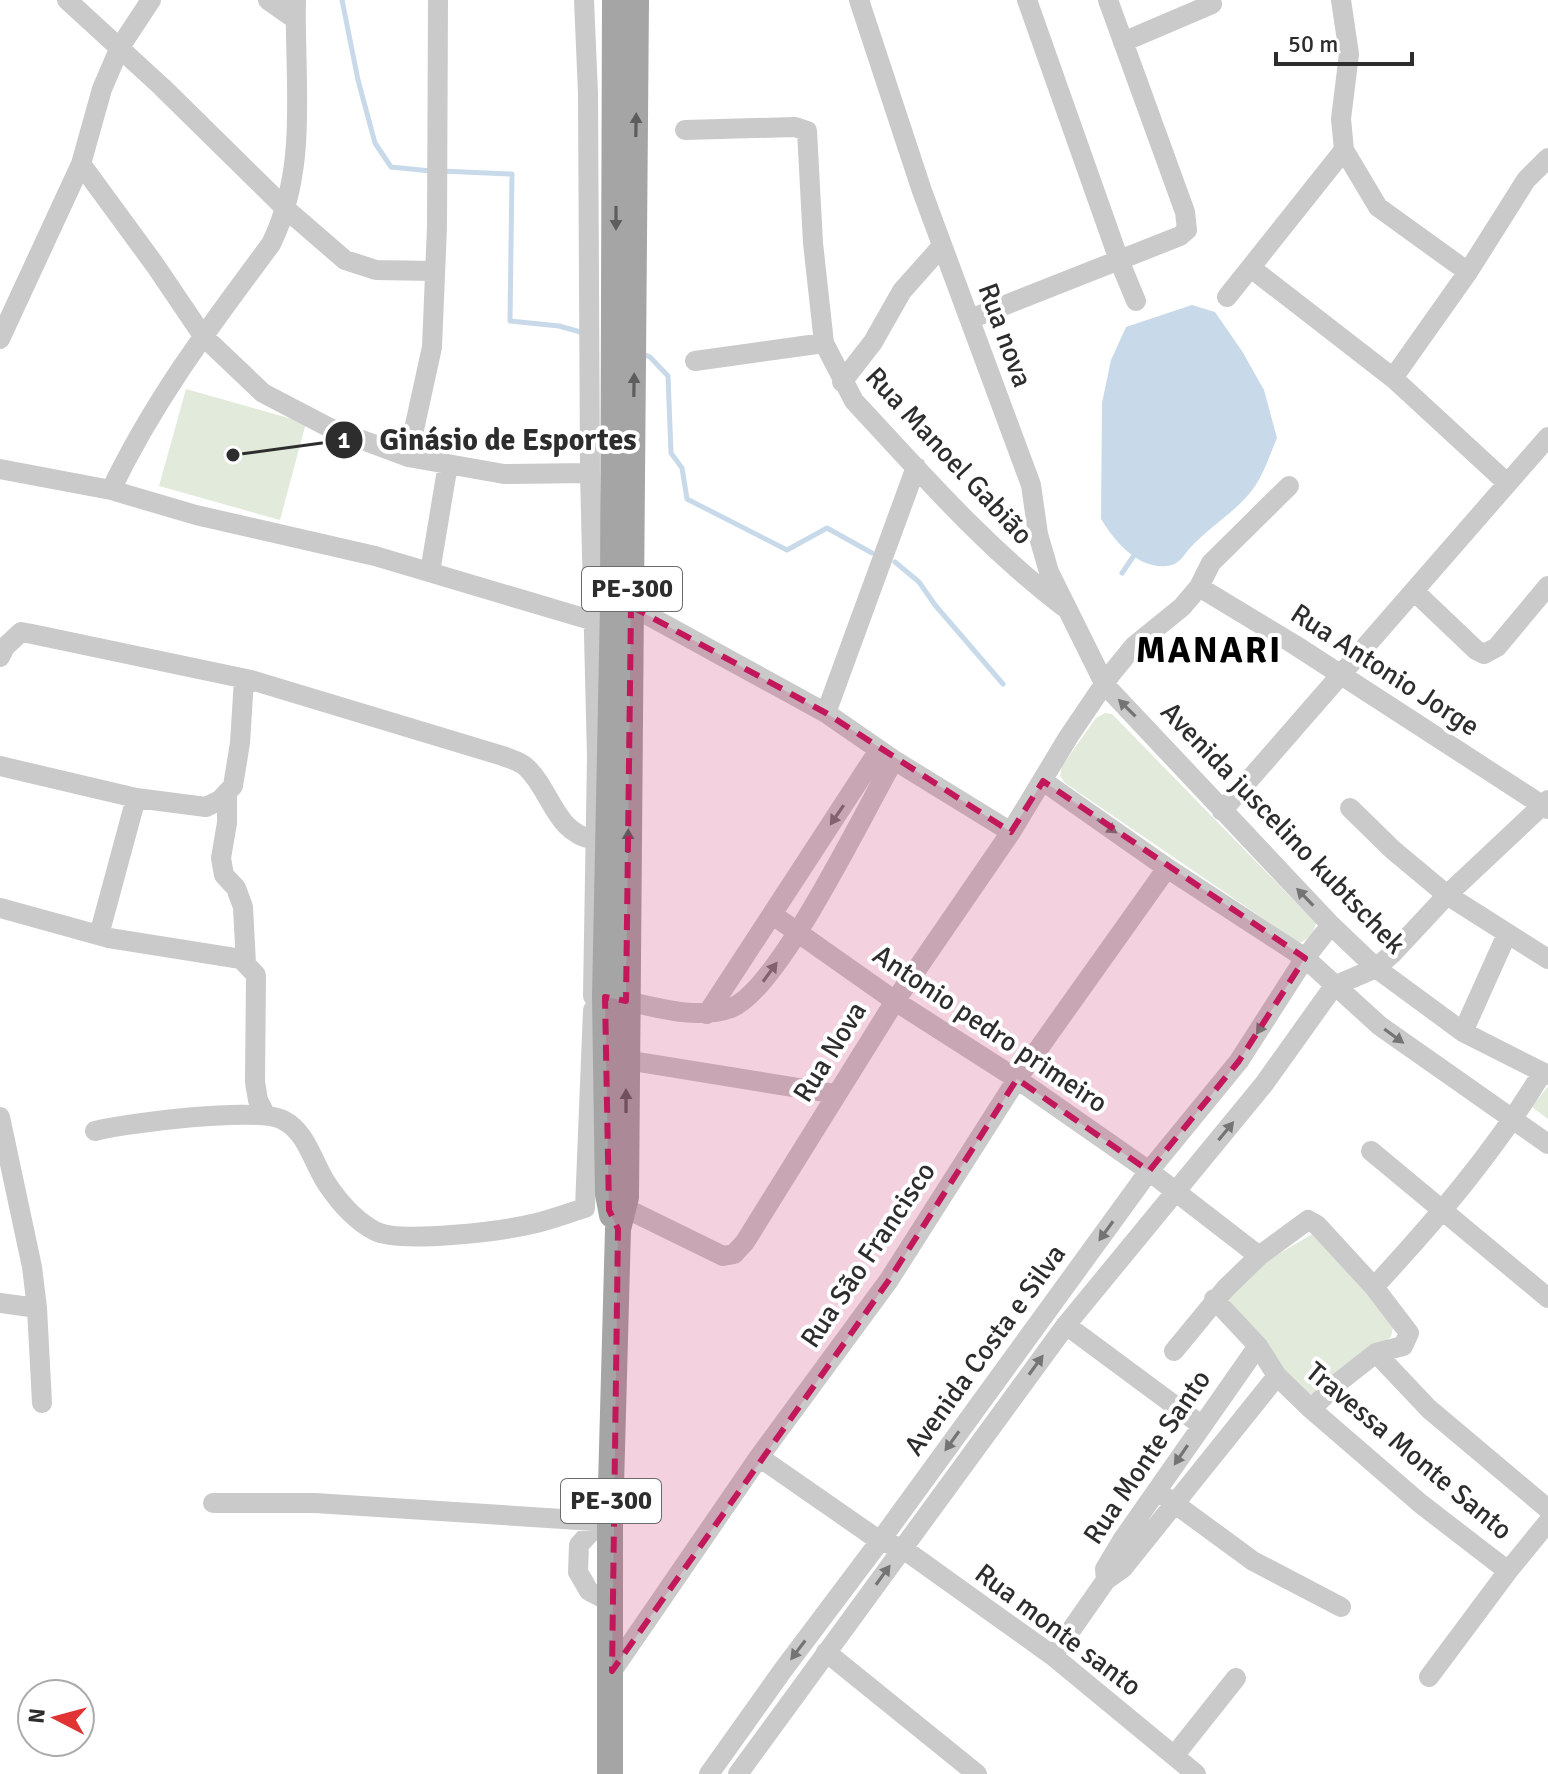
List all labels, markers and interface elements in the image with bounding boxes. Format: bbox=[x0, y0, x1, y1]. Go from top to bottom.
scale bar bbox=[1276, 16, 1412, 66]
text: 50 m bbox=[1288, 29, 1338, 59]
one-way arrow bbox=[630, 112, 643, 137]
one-way arrow bbox=[609, 206, 622, 231]
street label: Rua nova bbox=[970, 278, 1040, 392]
street label: Rua Manoel Gabião bbox=[858, 360, 1040, 552]
one-way arrow bbox=[628, 372, 640, 397]
callout: Ginásio de Esportes bbox=[324, 413, 653, 467]
text: Ginásio de Esportes bbox=[379, 422, 637, 459]
text: 1 bbox=[338, 425, 351, 455]
road number: PE-300 bbox=[582, 567, 682, 611]
street label: Rua Antonio Jorge bbox=[1284, 596, 1486, 744]
district label: MANARI bbox=[1136, 628, 1282, 673]
street label: Avenida juscelino kubtschek bbox=[1154, 695, 1412, 961]
one-way arrow bbox=[1119, 699, 1137, 718]
one-way arrow bbox=[829, 805, 844, 826]
one-way arrow bbox=[1096, 818, 1118, 834]
one-way arrow bbox=[622, 828, 635, 853]
one-way arrow bbox=[1296, 888, 1314, 907]
street label: Antonio pedro primeiro bbox=[866, 938, 1114, 1120]
one-way arrow bbox=[761, 962, 777, 983]
street label: Rua Nova bbox=[786, 995, 874, 1109]
one-way arrow bbox=[1256, 1013, 1270, 1035]
one-way arrow bbox=[1384, 1028, 1405, 1043]
one-way arrow bbox=[620, 1088, 632, 1113]
one-way arrow bbox=[1217, 1121, 1234, 1141]
street label: Rua São Francisco bbox=[793, 1156, 943, 1354]
one-way arrow bbox=[1098, 1220, 1114, 1242]
street label: Avenida Costa e Silva bbox=[897, 1238, 1073, 1462]
one-way arrow bbox=[1028, 1354, 1044, 1376]
street label: Travessa Monte Santo bbox=[1299, 1355, 1519, 1547]
street label: Rua Monte Santo bbox=[1076, 1363, 1218, 1551]
one-way arrow bbox=[945, 1431, 961, 1451]
one-way arrow bbox=[1174, 1444, 1189, 1466]
road number: PE-300 bbox=[561, 1479, 661, 1523]
street label: Rua monte santo bbox=[968, 1556, 1148, 1704]
one-way arrow bbox=[874, 1565, 890, 1585]
one-way arrow bbox=[790, 1640, 806, 1660]
north arrow bbox=[16, 1678, 96, 1758]
text: N bbox=[22, 1707, 51, 1725]

